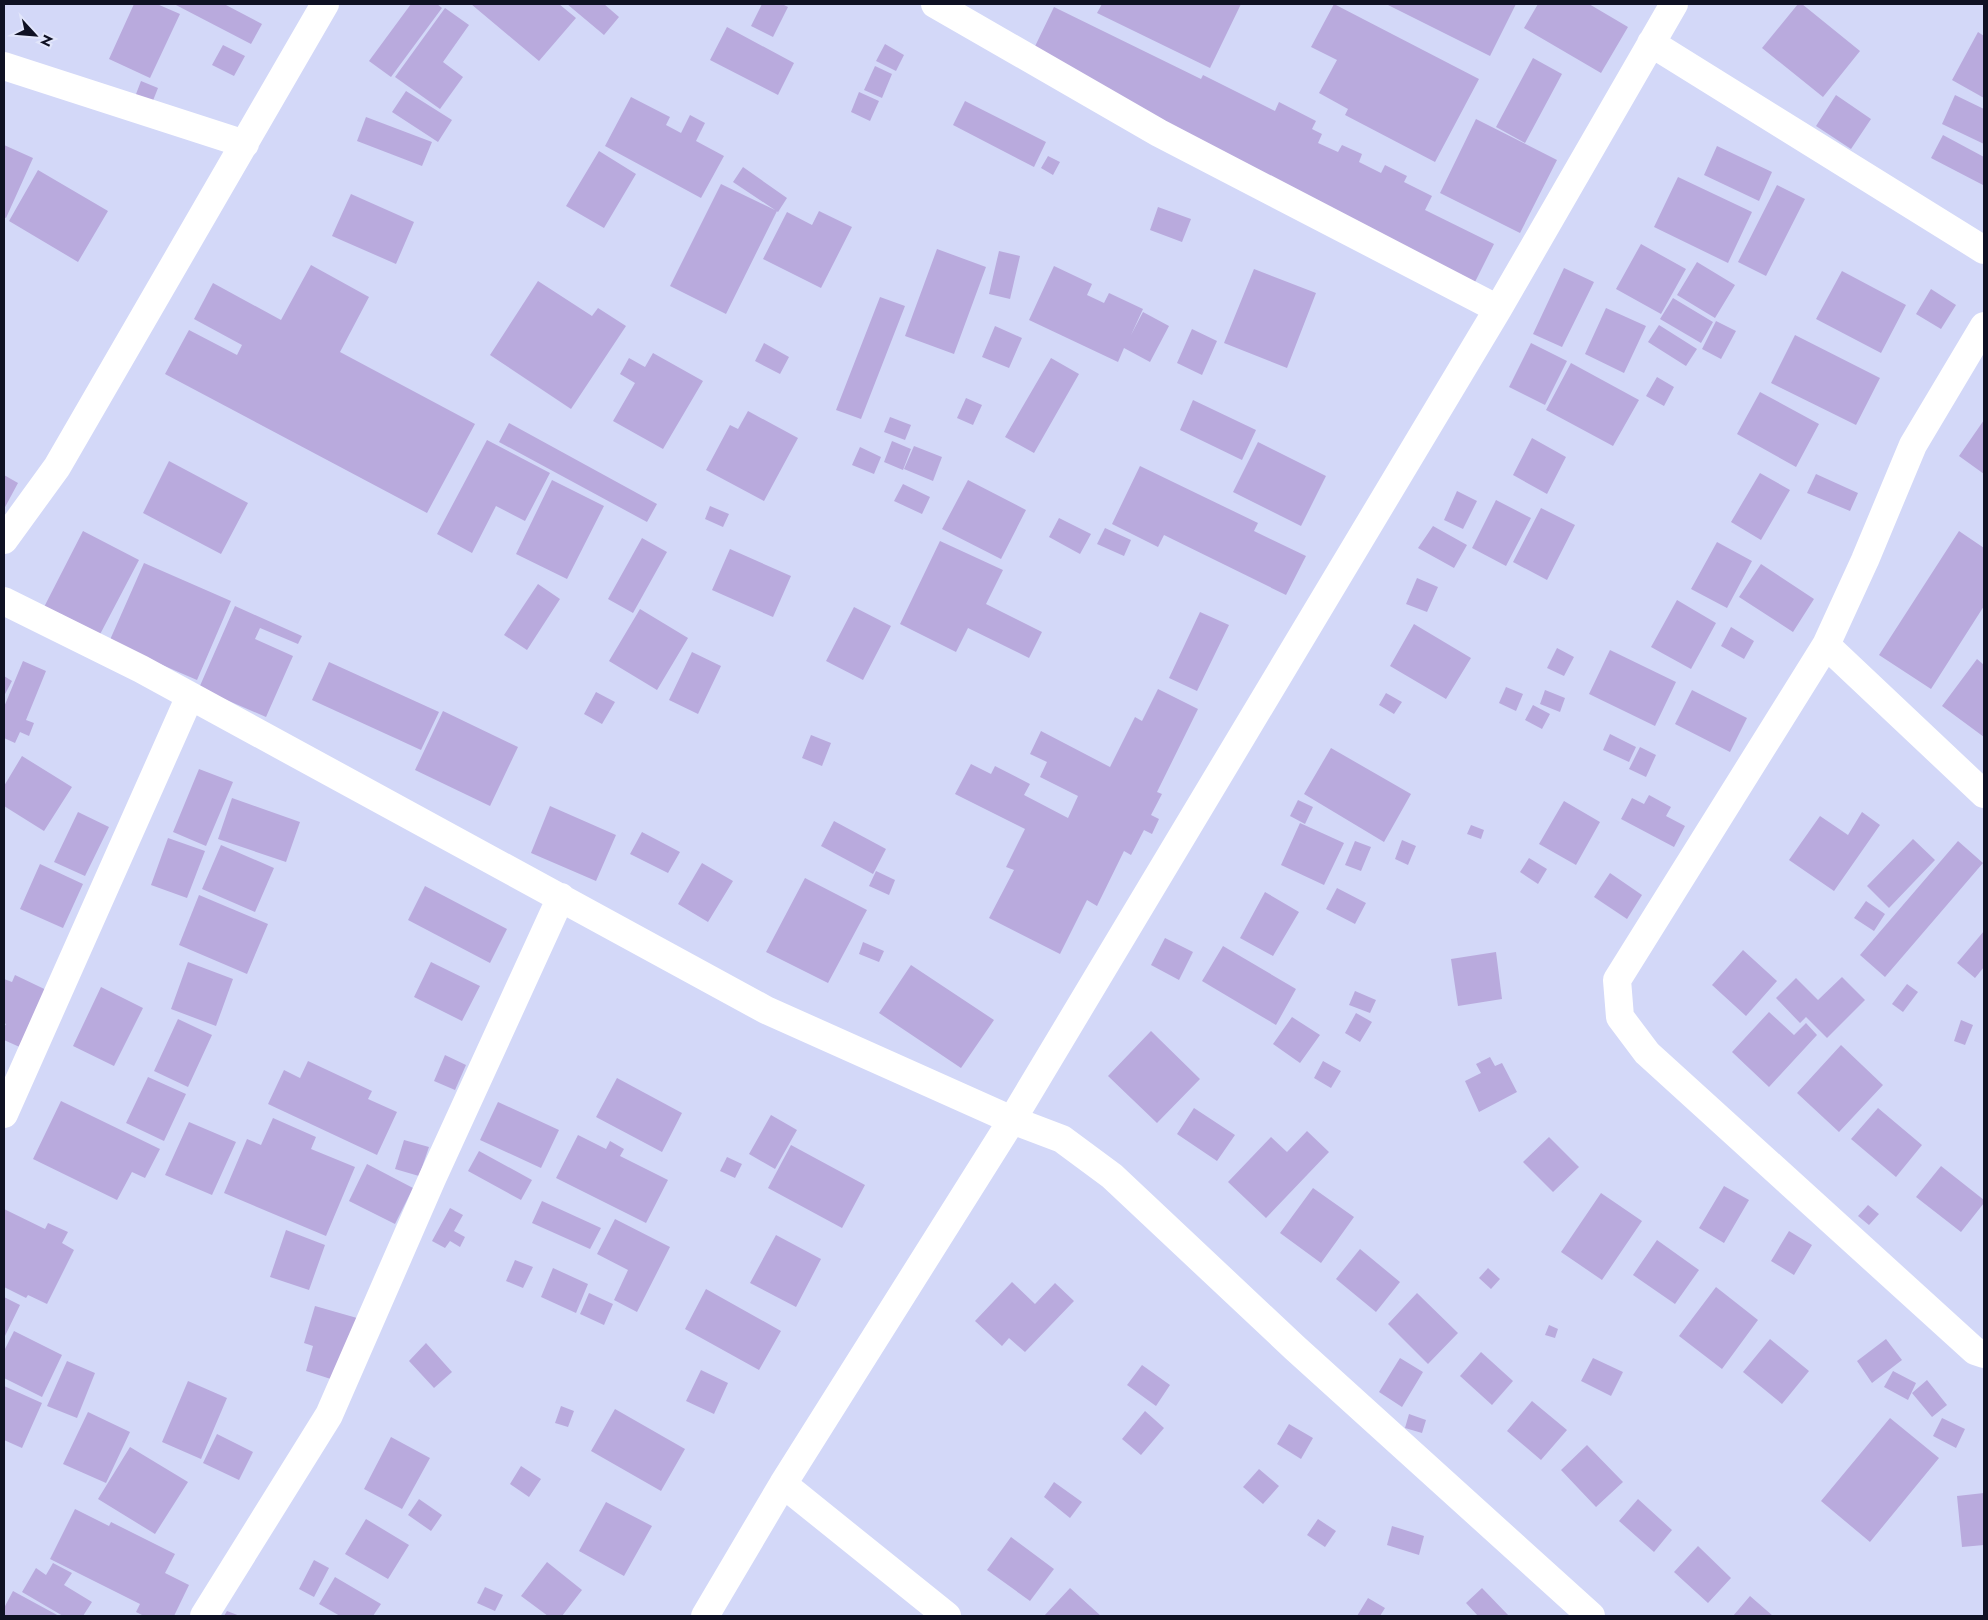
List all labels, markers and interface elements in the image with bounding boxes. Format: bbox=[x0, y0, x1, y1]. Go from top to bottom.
north arrow bbox=[10, 10, 60, 60]
text: N bbox=[35, 31, 58, 50]

